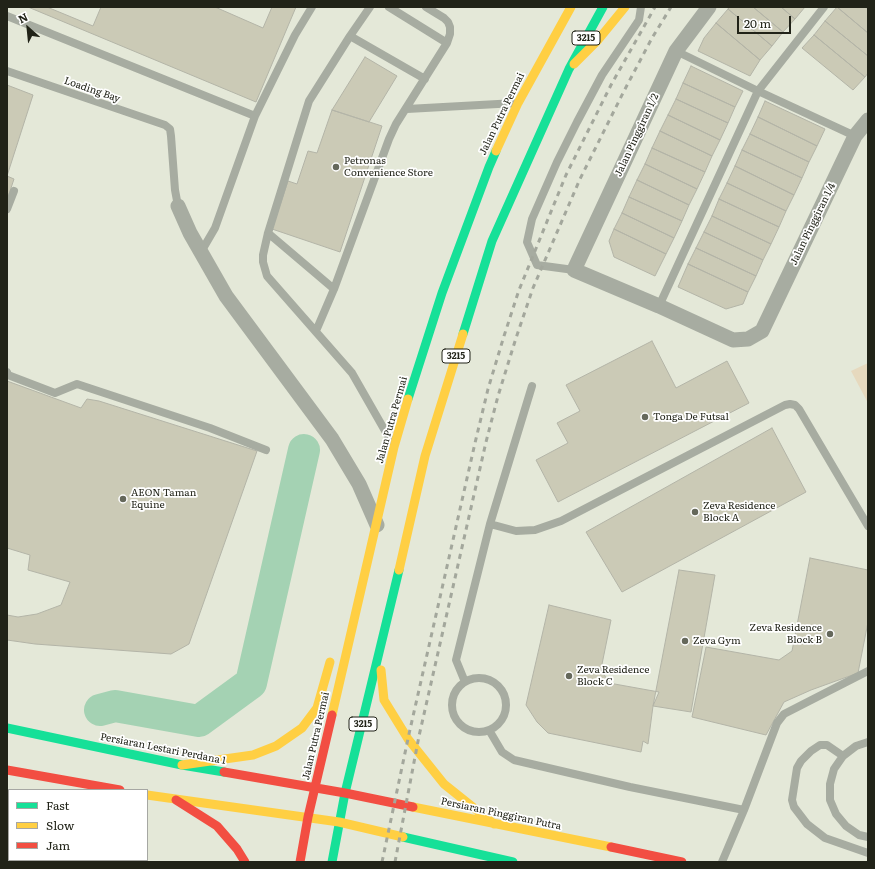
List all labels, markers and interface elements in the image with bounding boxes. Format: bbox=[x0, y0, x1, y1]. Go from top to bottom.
north arrow bbox=[8, 8, 48, 48]
text: N bbox=[15, 8, 30, 27]
scale bar bbox=[739, 8, 793, 34]
text: 20 m bbox=[744, 14, 771, 32]
road number: 3215 bbox=[572, 31, 600, 45]
street label: Jalan Putra Permai bbox=[477, 71, 527, 157]
street label: Loading Bay bbox=[62, 75, 122, 105]
street label: Jalan Pinggiran 1/2 bbox=[612, 92, 662, 178]
place label: Petronas Convenience Store bbox=[344, 155, 433, 178]
marker: Petronas Convenience Store bbox=[331, 162, 341, 172]
street label: Jalan Pinggiran 1/4 bbox=[788, 181, 838, 267]
road number: 3215 bbox=[442, 349, 470, 363]
street label: Jalan Putra Permai bbox=[374, 375, 410, 465]
place label: Tonga De Futsal bbox=[653, 411, 729, 423]
marker: Tonga De Futsal bbox=[640, 412, 650, 422]
place label: AEON Taman Equine bbox=[131, 487, 196, 510]
marker: AEON Taman Equine bbox=[118, 494, 128, 504]
place label: Zeva Residence Block A bbox=[703, 500, 775, 524]
marker: Zeva Residence Block A bbox=[690, 507, 700, 517]
place label: Zeva Residence Block B bbox=[750, 622, 822, 646]
marker: Zeva Residence Block B bbox=[825, 629, 835, 639]
place label: Zeva Gym bbox=[693, 635, 741, 647]
marker: Zeva Gym bbox=[680, 636, 690, 646]
place label: Zeva Residence Block C bbox=[577, 664, 649, 688]
marker: Zeva Residence Block C bbox=[564, 671, 574, 681]
street label: Jalan Putra Permai bbox=[300, 691, 332, 781]
road number: 3215 bbox=[349, 717, 377, 731]
street label: Persiaran Lestari Perdana 1 bbox=[99, 731, 227, 767]
legend bbox=[8, 789, 148, 861]
street label: Persiaran Pinggiran Putra bbox=[440, 795, 562, 833]
text: Fast bbox=[46, 796, 69, 814]
text: Slow bbox=[46, 816, 74, 834]
text: Jam bbox=[46, 836, 70, 854]

